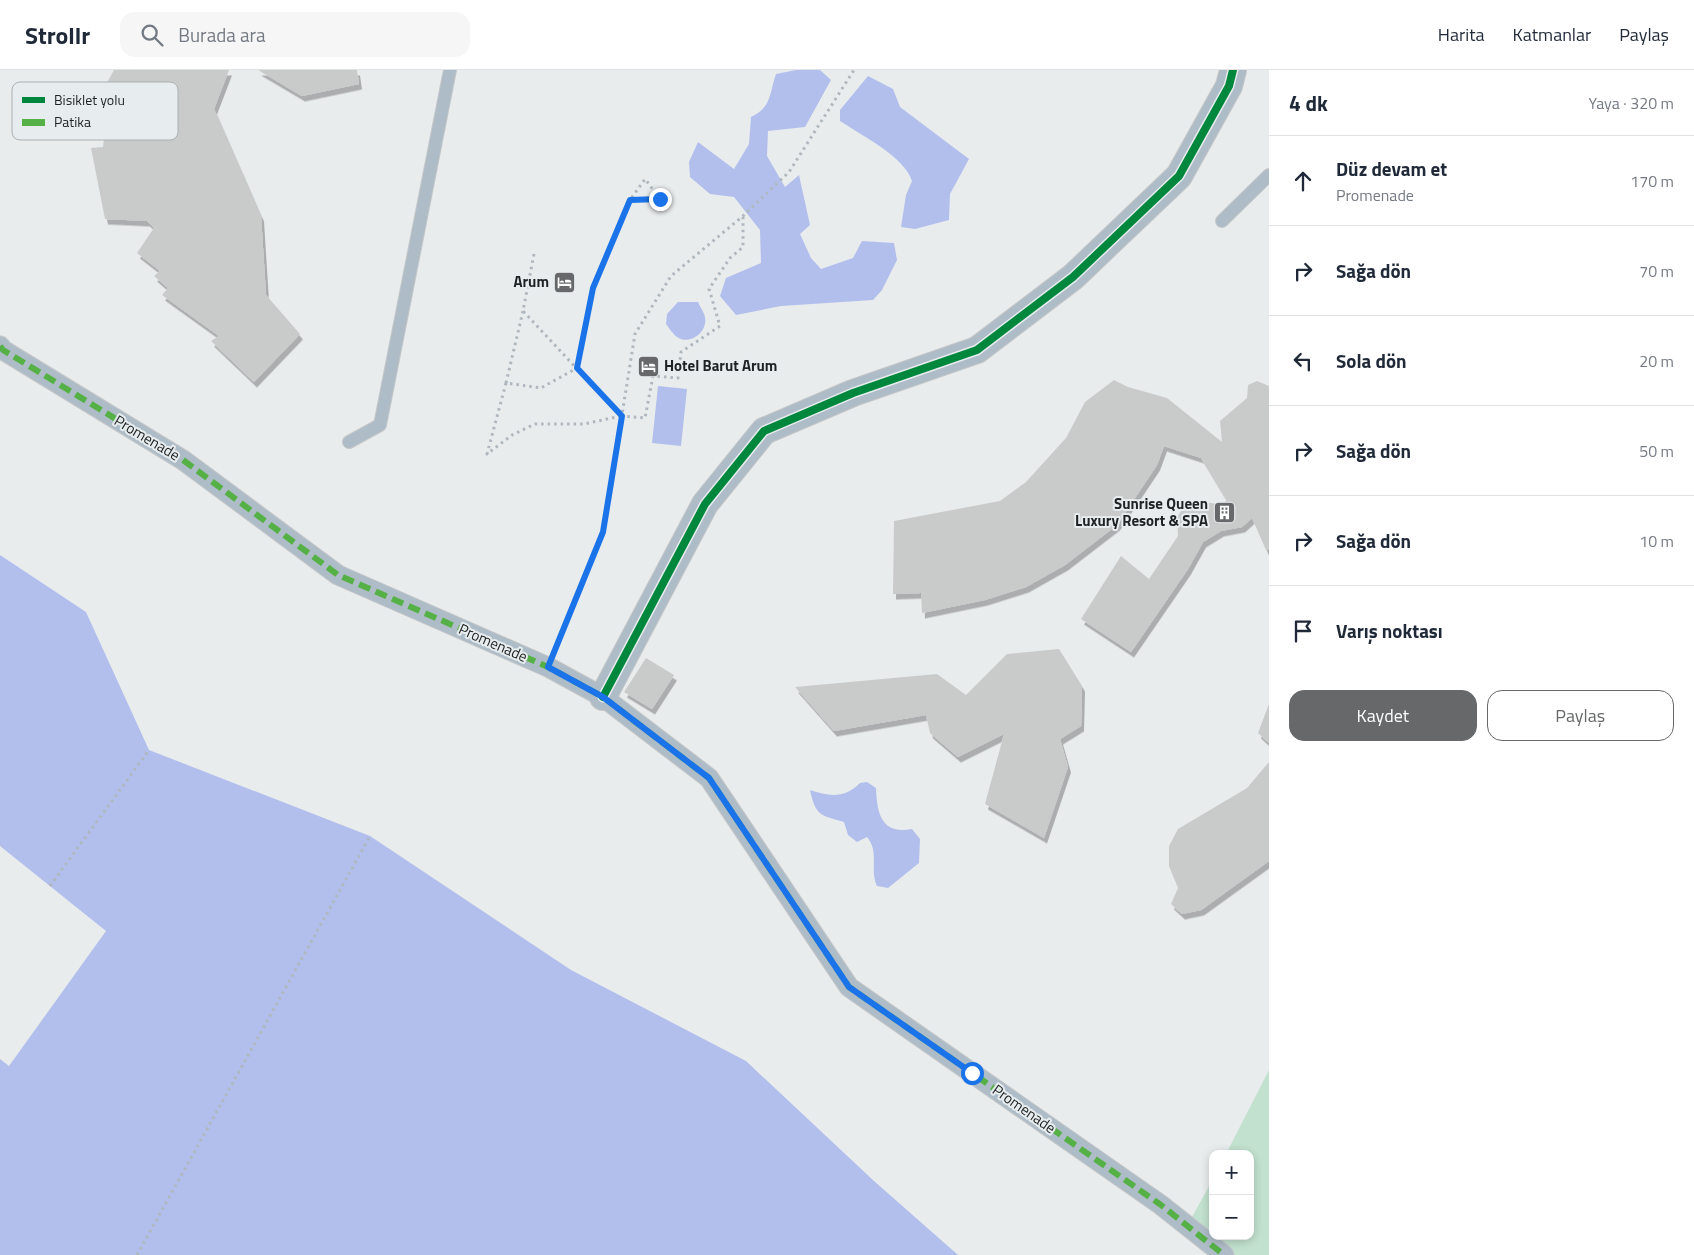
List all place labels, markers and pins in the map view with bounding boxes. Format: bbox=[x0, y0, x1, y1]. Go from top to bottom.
place label: Arum bbox=[514, 270, 549, 293]
hotel icon: Arum bbox=[553, 270, 577, 294]
hotel icon: Hotel Barut Arum bbox=[636, 354, 660, 378]
place label: Hotel Barut Arum bbox=[664, 354, 777, 377]
place label: Sunrise Queen Luxury Resort & SPA bbox=[1075, 492, 1208, 532]
building icon: Sunrise Queen Luxury Resort & SPA bbox=[1212, 501, 1236, 525]

